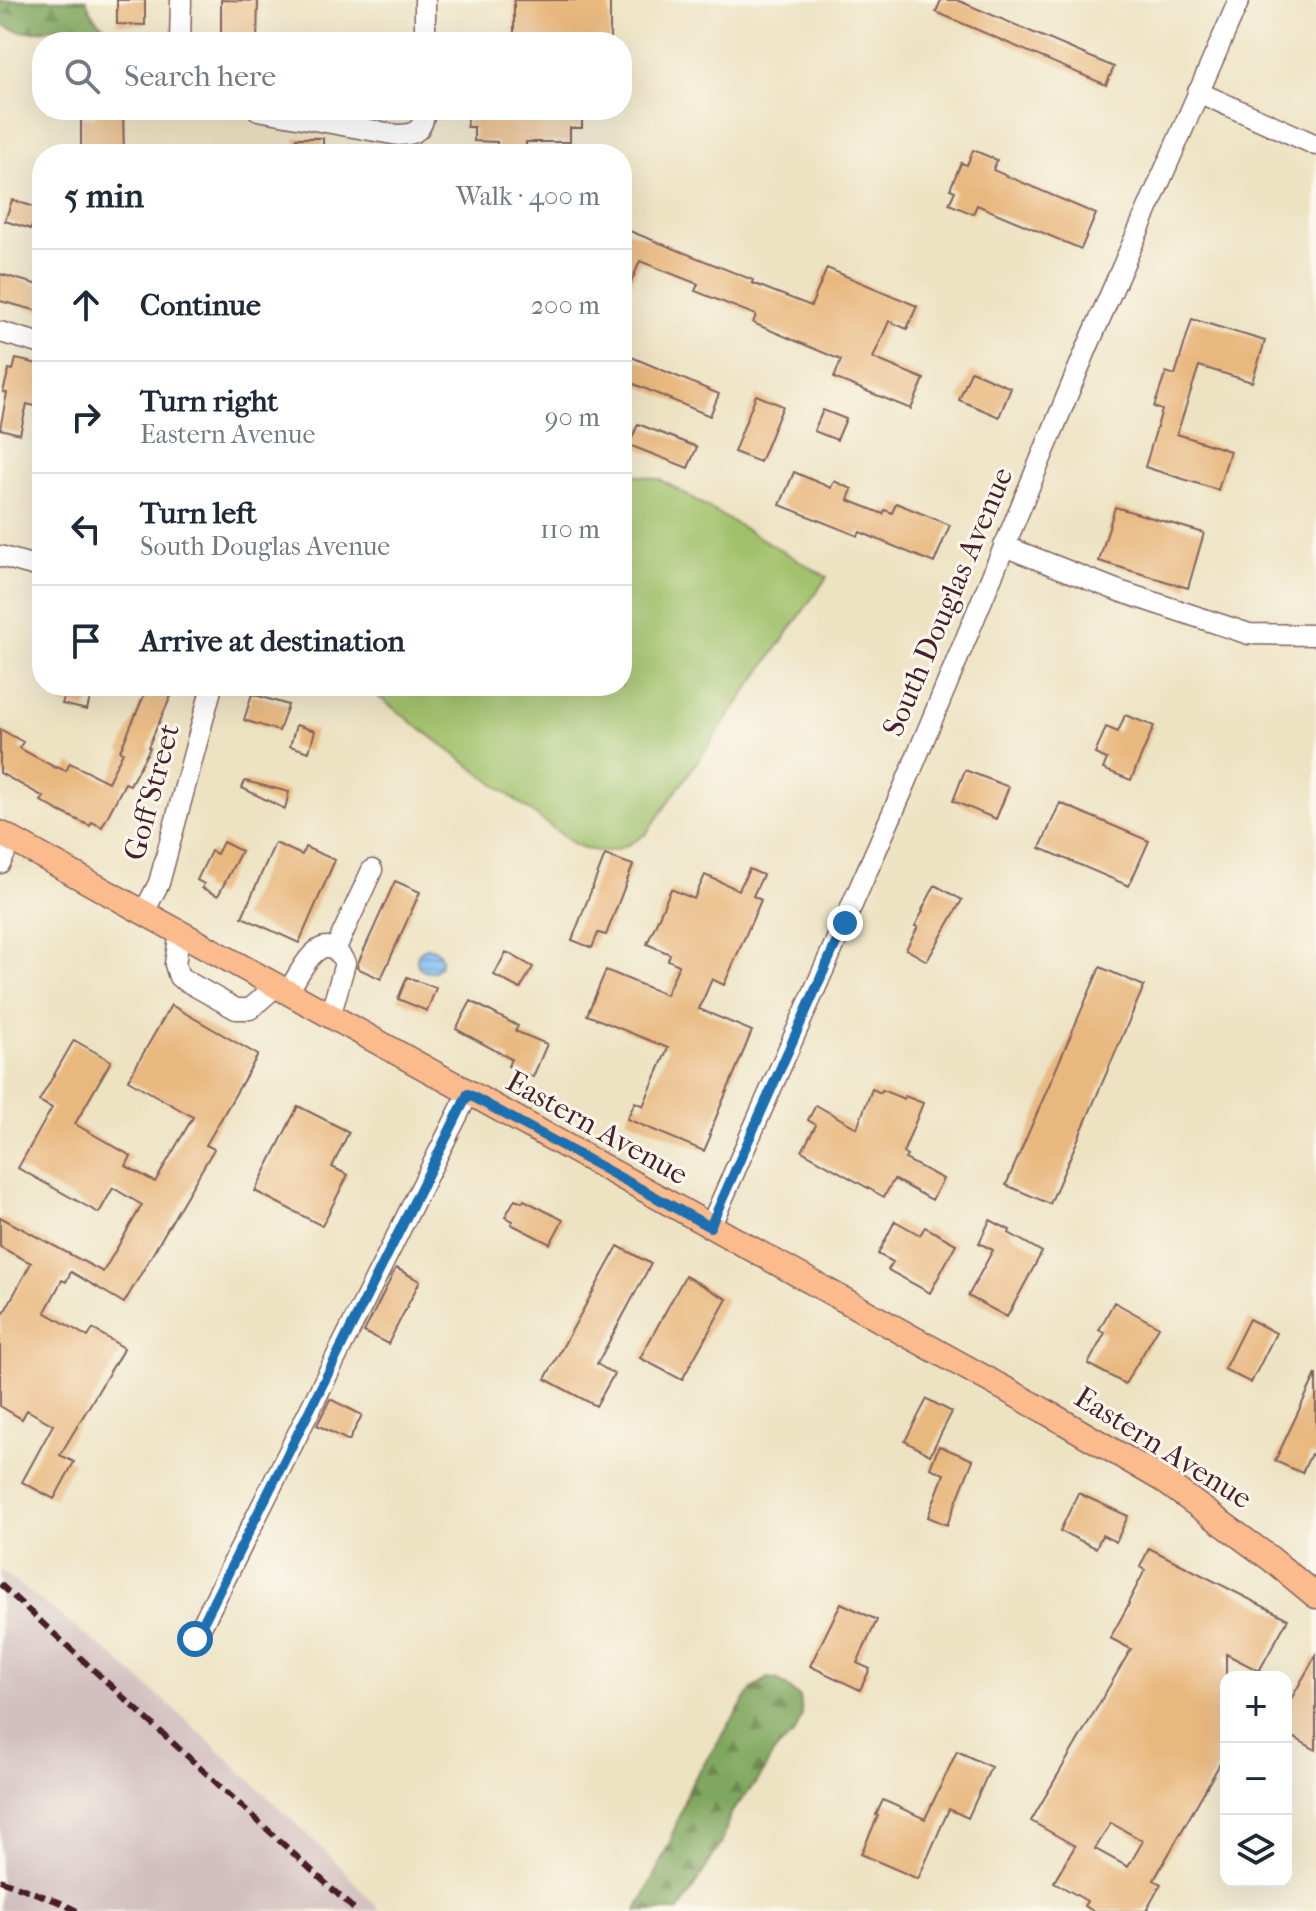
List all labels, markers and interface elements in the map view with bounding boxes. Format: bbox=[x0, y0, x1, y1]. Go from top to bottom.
search box bbox=[32, 32, 632, 120]
icon: search bbox=[60, 54, 104, 98]
text: Search here bbox=[124, 59, 276, 94]
text: 5 min bbox=[64, 176, 144, 216]
text: Walk · 400 m bbox=[456, 181, 600, 212]
icon: ahead bbox=[64, 283, 108, 327]
text: Continue bbox=[140, 288, 261, 323]
text: 200 m bbox=[531, 290, 600, 321]
text: Turn right bbox=[140, 384, 278, 419]
icon: right bbox=[64, 395, 108, 439]
text: 90 m bbox=[545, 402, 600, 433]
text: Eastern Avenue bbox=[140, 419, 315, 450]
street label: South Douglas Avenue bbox=[875, 462, 1021, 742]
text: Turn left bbox=[140, 496, 257, 531]
icon: left bbox=[64, 507, 108, 551]
text: 110 m bbox=[540, 514, 600, 545]
text: South Douglas Avenue bbox=[140, 531, 390, 562]
icon: arrive bbox=[64, 619, 108, 663]
text: Arrive at destination bbox=[140, 624, 405, 659]
street label: Goff Street bbox=[117, 720, 187, 864]
route end bbox=[827, 905, 863, 941]
street label: Eastern Avenue bbox=[500, 1064, 694, 1192]
street label: Eastern Avenue bbox=[1068, 1380, 1258, 1517]
route start bbox=[177, 1621, 213, 1657]
map controls bbox=[1220, 1671, 1292, 1887]
button: + bbox=[1220, 1671, 1292, 1743]
button: − bbox=[1220, 1743, 1292, 1815]
button: layers bbox=[1220, 1815, 1292, 1887]

